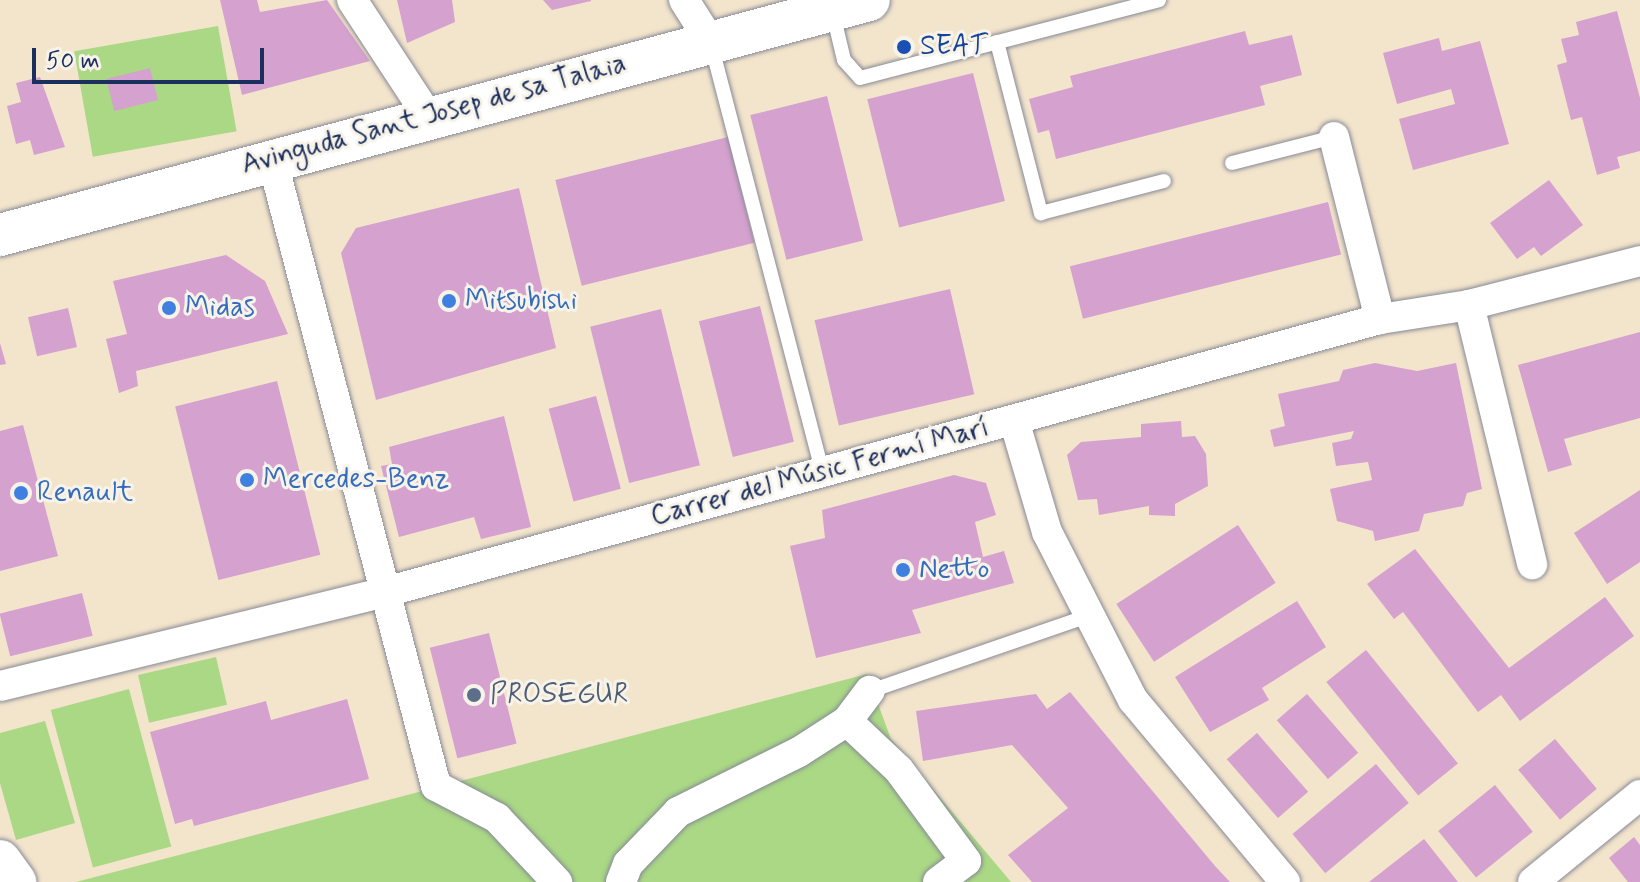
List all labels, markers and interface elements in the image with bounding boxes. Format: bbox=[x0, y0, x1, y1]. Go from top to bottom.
place label: SEAT bbox=[920, 30, 987, 64]
scale bar bbox=[36, 32, 268, 82]
marker: SEAT bbox=[895, 38, 913, 56]
text: 50 m bbox=[46, 46, 100, 77]
street label: Avinguda Sant Josep de sa Talaia bbox=[241, 48, 627, 182]
place label: Mitsubishi bbox=[465, 284, 577, 318]
place label: Midas bbox=[185, 291, 255, 325]
marker: Mitsubishi bbox=[440, 292, 458, 310]
marker: Midas bbox=[160, 299, 178, 317]
street label: Carrer del Músic Fermí Marí bbox=[645, 411, 995, 535]
place label: Mercedes-Benz bbox=[263, 463, 449, 497]
marker: Mercedes-Benz bbox=[238, 471, 256, 489]
place label: Renault bbox=[37, 476, 133, 510]
marker: Renault bbox=[12, 484, 30, 502]
place label: Netto bbox=[919, 553, 989, 587]
marker: Netto bbox=[894, 561, 912, 579]
place label: PROSEGUR bbox=[490, 678, 628, 712]
marker: PROSEGUR bbox=[465, 686, 483, 704]

